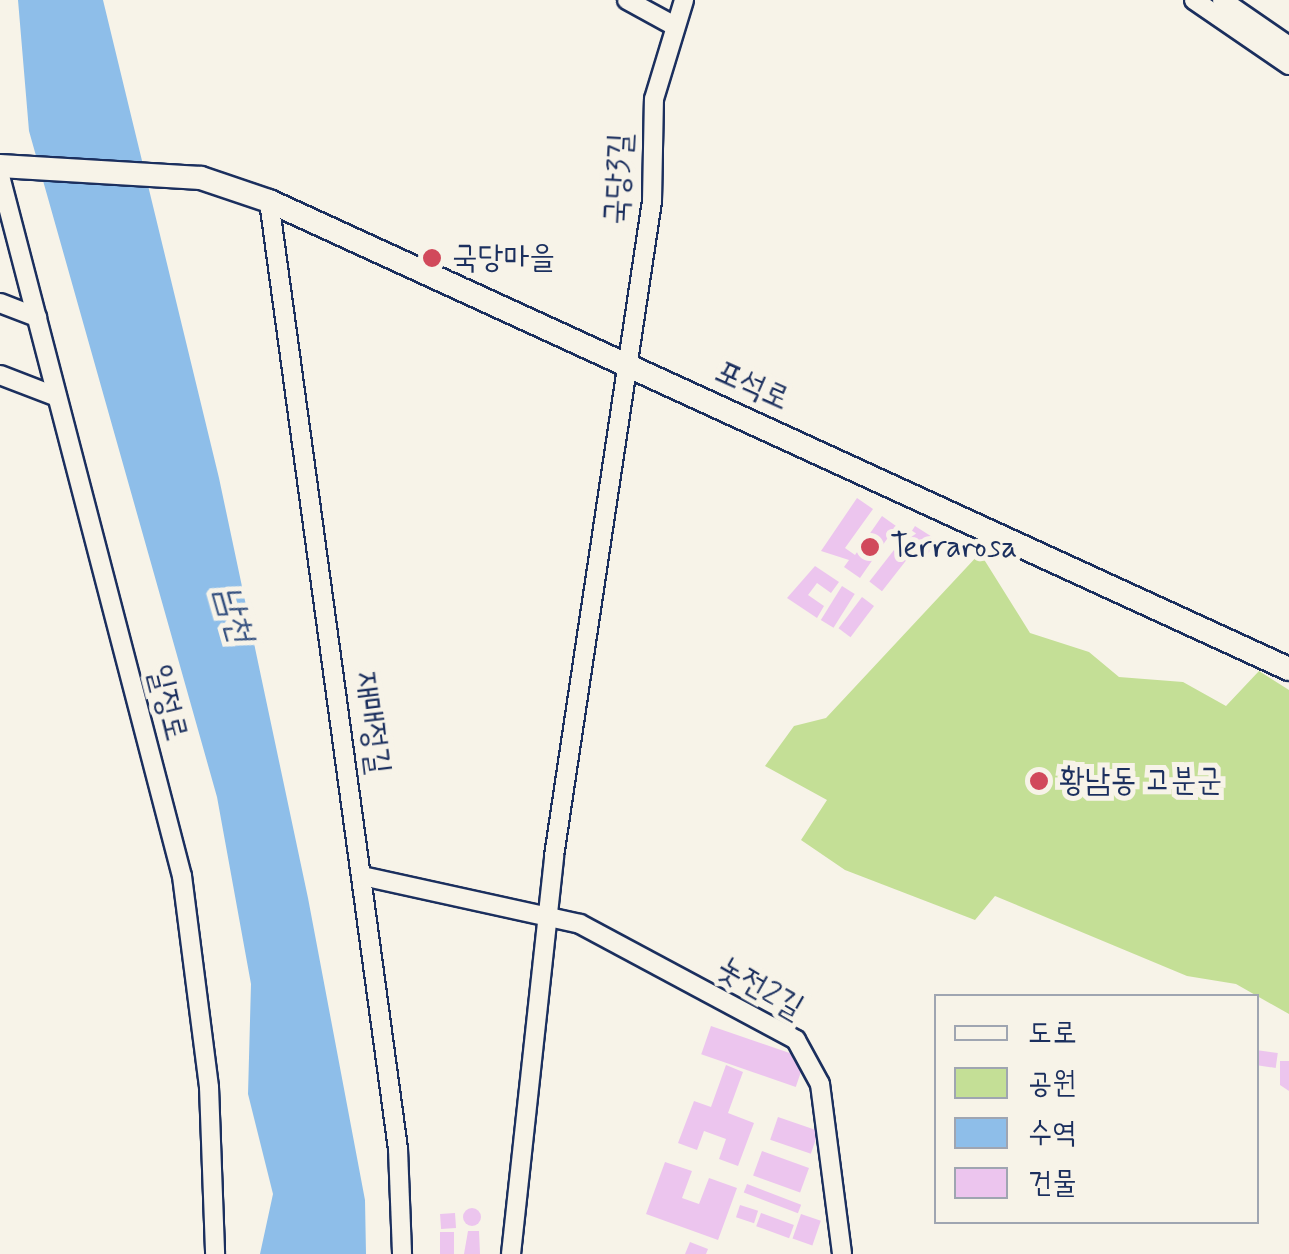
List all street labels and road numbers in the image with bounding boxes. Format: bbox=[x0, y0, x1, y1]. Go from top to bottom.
street label: 국당3길 bbox=[597, 132, 641, 226]
street label: 포석로 bbox=[709, 353, 795, 419]
street label: 일정로 bbox=[139, 661, 195, 745]
street label: 재매정길 bbox=[347, 670, 397, 776]
street label: 놋전2길 bbox=[710, 948, 810, 1028]

